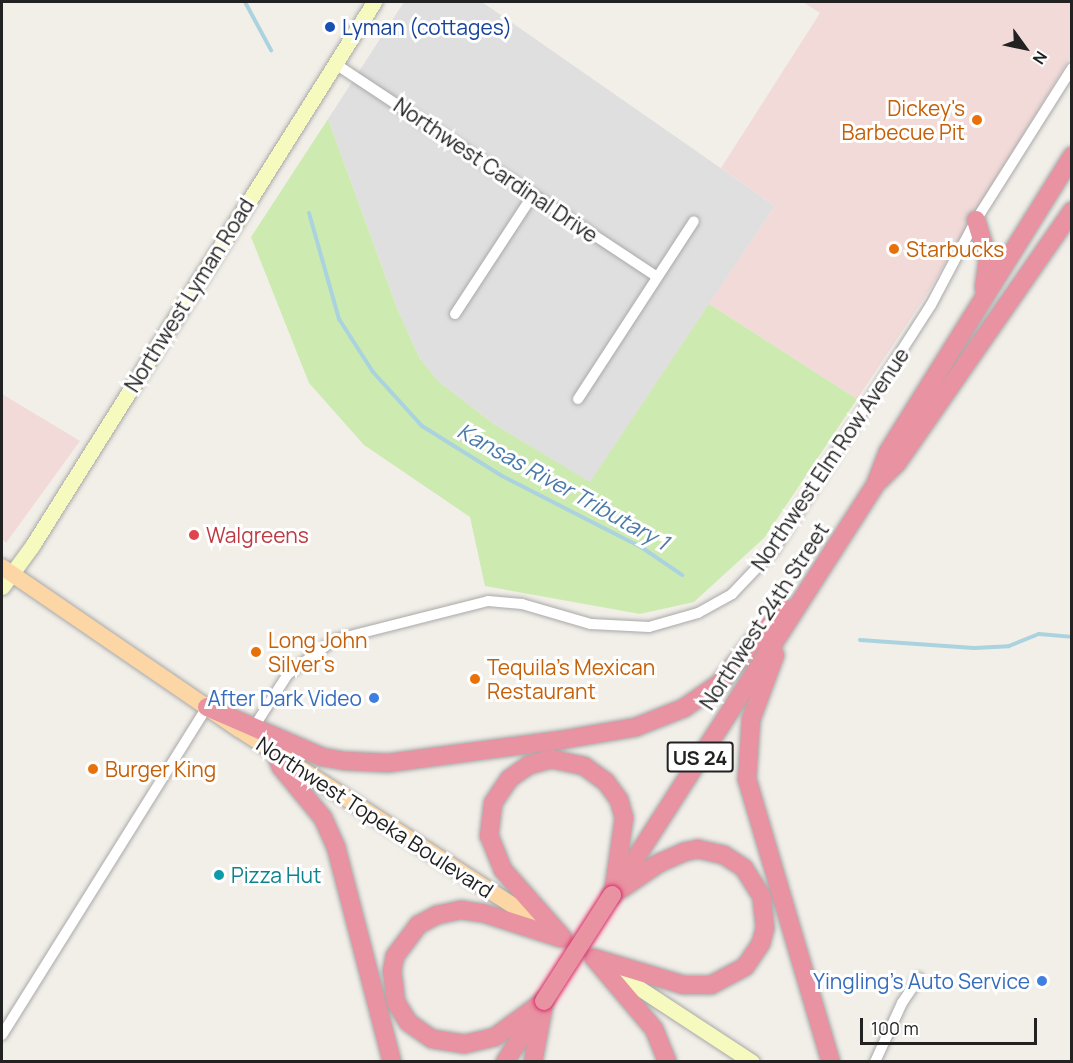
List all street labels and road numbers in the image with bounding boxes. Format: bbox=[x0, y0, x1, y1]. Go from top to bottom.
street label: Northwest Cardinal Drive bbox=[389, 92, 603, 248]
street label: Northwest Lyman Road bbox=[119, 194, 259, 396]
street label: Northwest Elm Row Avenue bbox=[746, 343, 914, 575]
street label: Northwest 24th Street bbox=[694, 518, 834, 714]
street label: Northwest Topeka Boulevard bbox=[252, 731, 498, 903]
road number: US 24 bbox=[666, 740, 734, 774]

